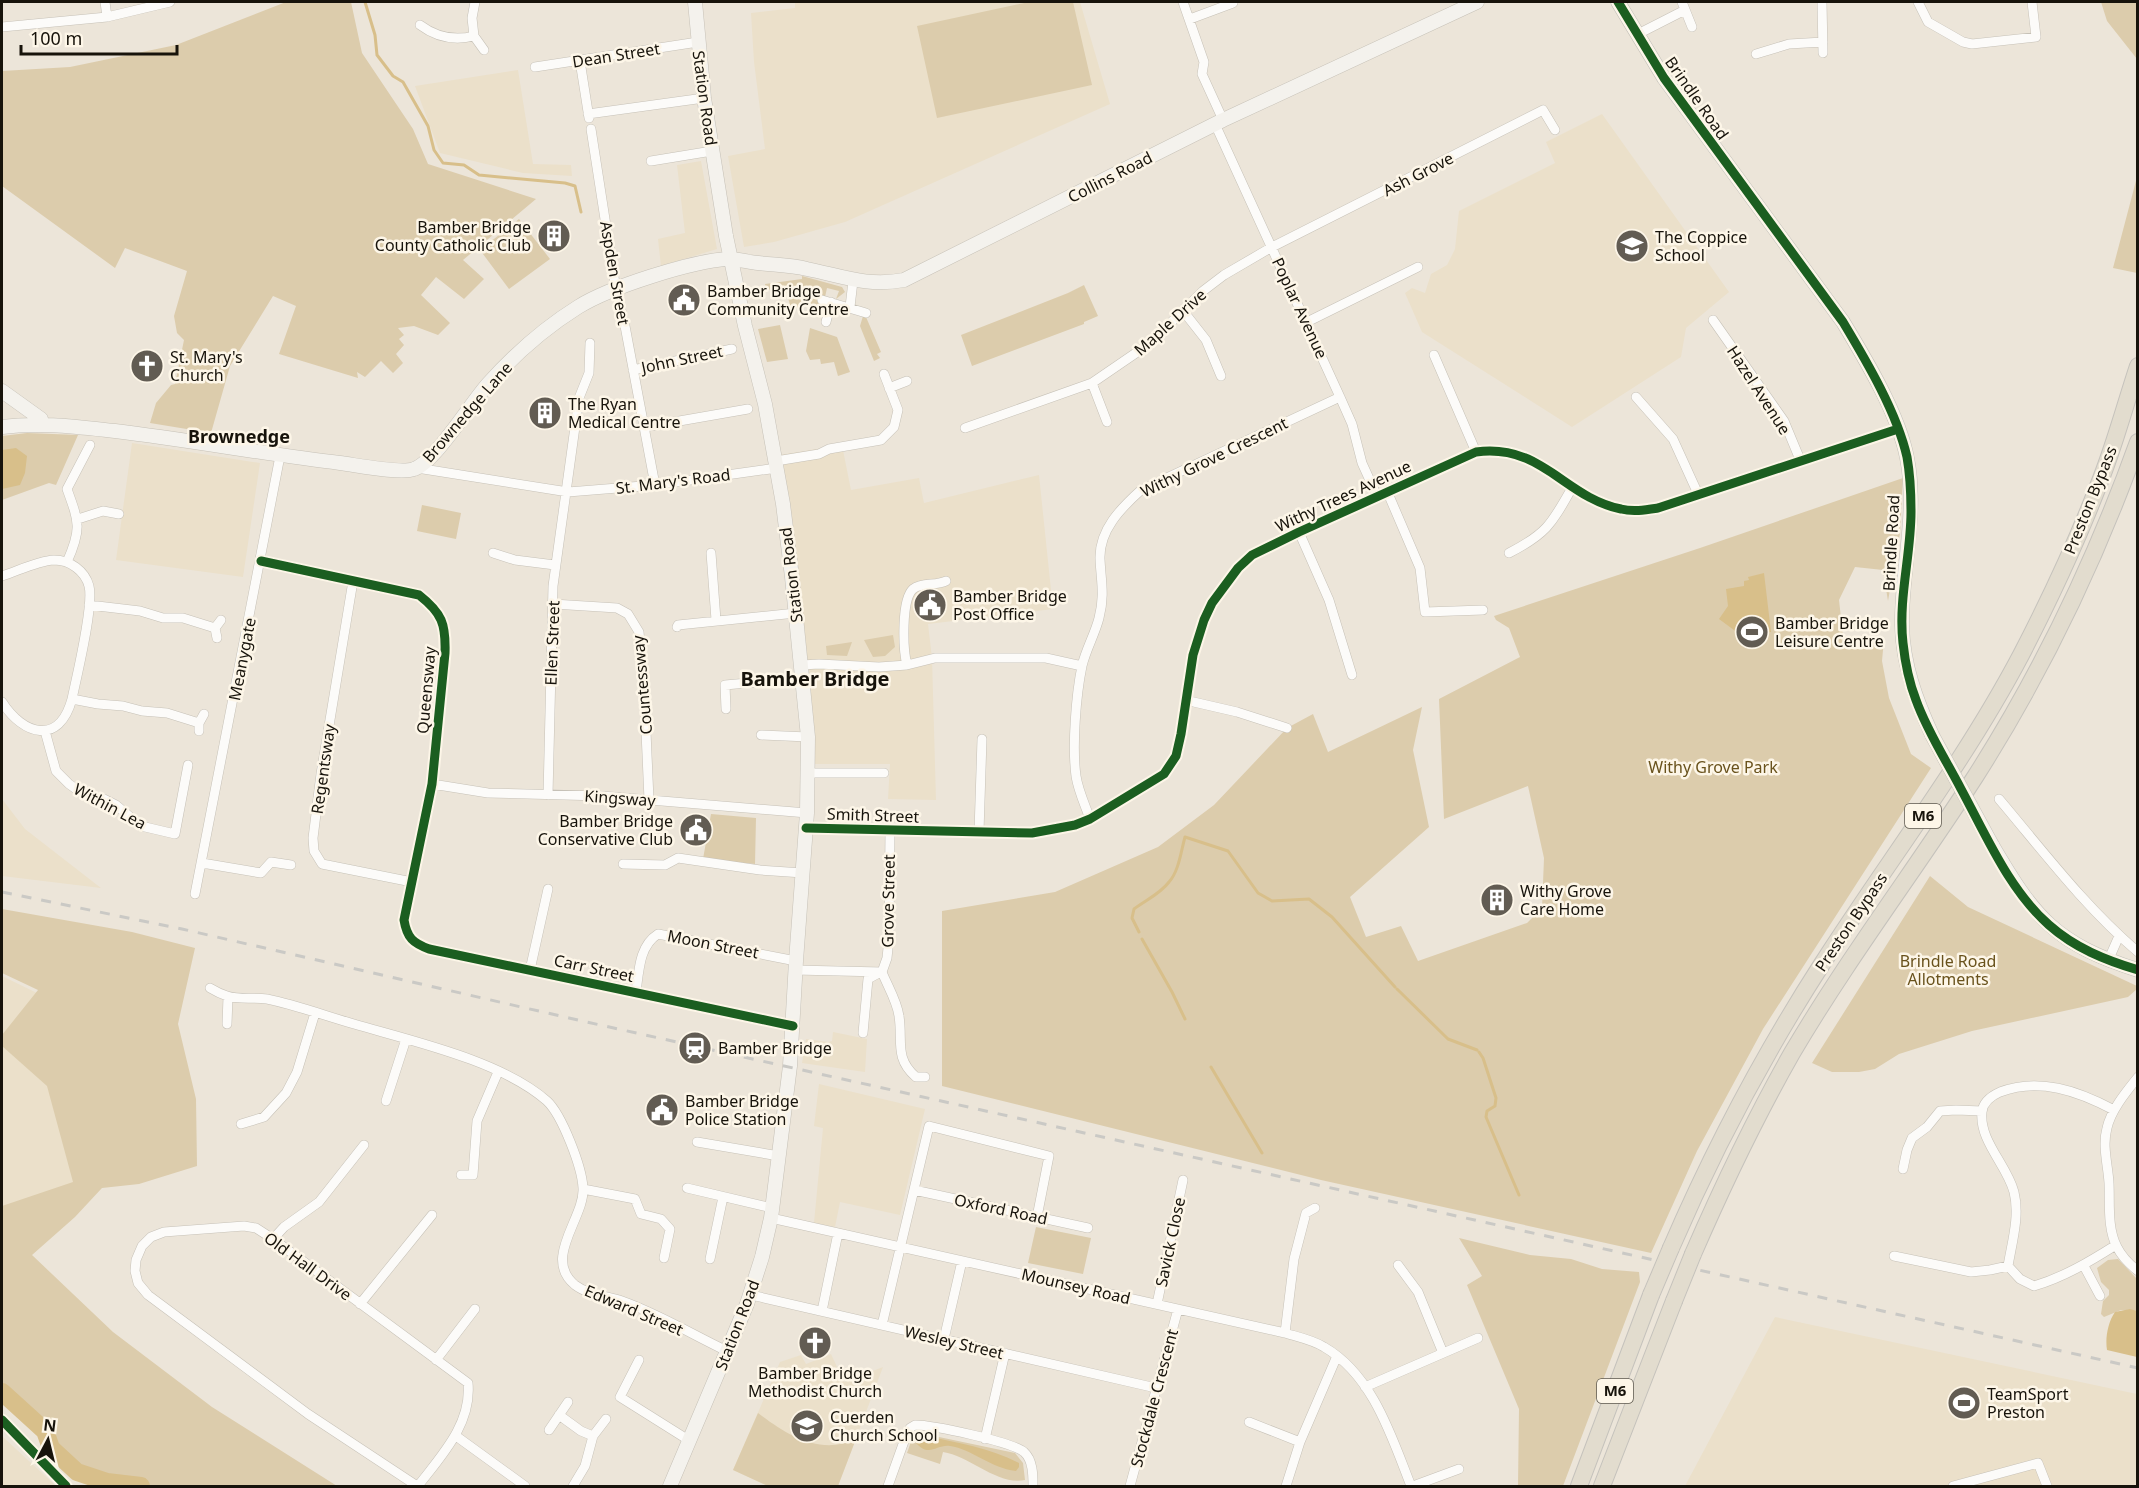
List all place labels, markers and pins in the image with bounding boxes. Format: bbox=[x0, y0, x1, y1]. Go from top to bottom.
place label: Bamber Bridge County Catholic Club bbox=[375, 216, 531, 256]
building icon: Bamber Bridge County Catholic Club bbox=[536, 218, 572, 254]
place label: The Coppice School bbox=[1655, 226, 1747, 266]
school or university icon: The Coppice School bbox=[1614, 228, 1650, 264]
place label: Bamber Bridge Community Centre bbox=[707, 280, 849, 320]
public building icon: Bamber Bridge Community Centre bbox=[666, 282, 702, 318]
place label: St. Mary's Church bbox=[170, 346, 243, 386]
church icon: St. Mary's Church bbox=[129, 348, 165, 384]
place label: The Ryan Medical Centre bbox=[568, 393, 681, 433]
building icon: The Ryan Medical Centre bbox=[527, 395, 563, 431]
place label: Bamber Bridge Post Office bbox=[953, 585, 1067, 625]
public building icon: Bamber Bridge Post Office bbox=[912, 587, 948, 623]
place label: Bamber Bridge Leisure Centre bbox=[1775, 612, 1889, 652]
sports icon: Bamber Bridge Leisure Centre bbox=[1734, 614, 1770, 650]
place label: Bamber Bridge Conservative Club bbox=[538, 810, 673, 850]
public building icon: Bamber Bridge Conservative Club bbox=[678, 812, 714, 848]
place label: Withy Grove Care Home bbox=[1520, 880, 1611, 920]
building icon: Withy Grove Care Home bbox=[1479, 882, 1515, 918]
station icon: Bamber Bridge bbox=[677, 1030, 713, 1066]
place label: Bamber Bridge bbox=[718, 1037, 832, 1059]
place label: Bamber Bridge Police Station bbox=[685, 1090, 799, 1130]
public building icon: Bamber Bridge Police Station bbox=[644, 1092, 680, 1128]
church icon: Bamber Bridge Methodist Church bbox=[797, 1325, 833, 1361]
place label: Bamber Bridge Methodist Church bbox=[748, 1362, 882, 1402]
place label: TeamSport Preston bbox=[1987, 1383, 2069, 1423]
sports icon: TeamSport Preston bbox=[1946, 1385, 1982, 1421]
place label: Cuerden Church School bbox=[830, 1406, 938, 1446]
school or university icon: Cuerden Church School bbox=[789, 1408, 825, 1444]

